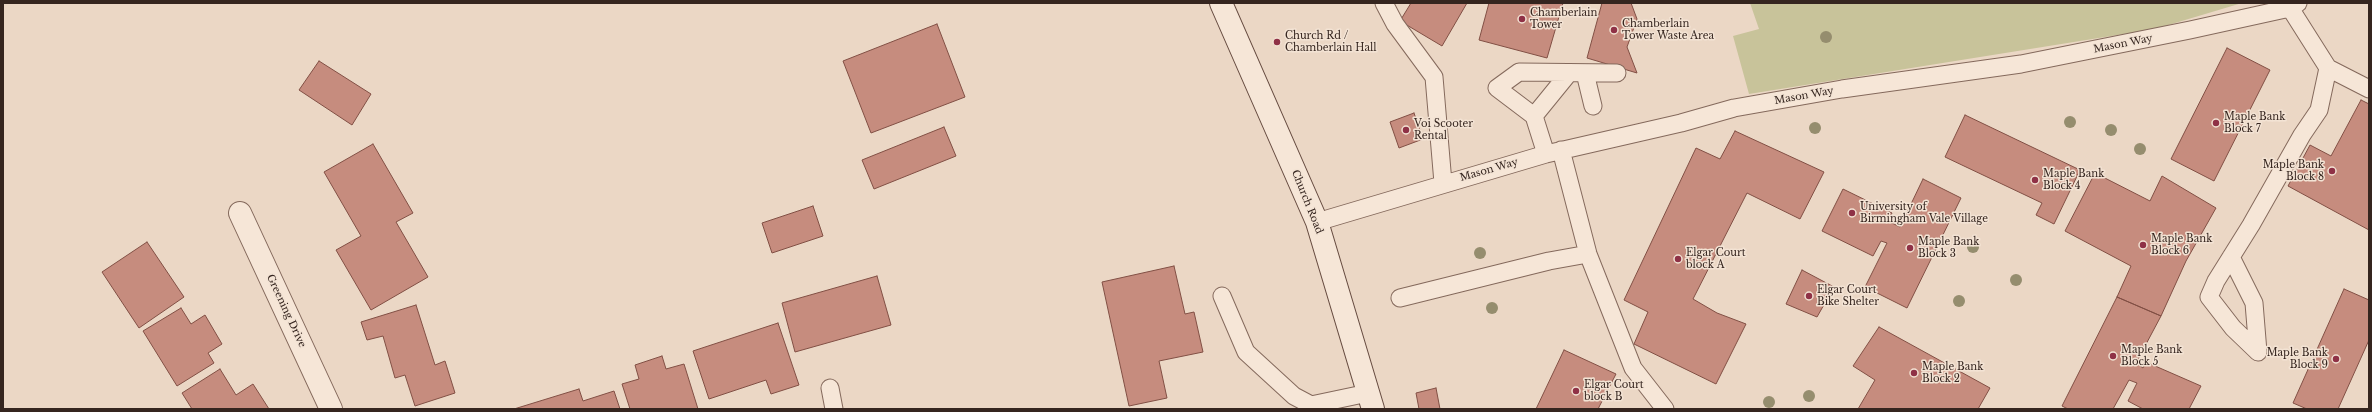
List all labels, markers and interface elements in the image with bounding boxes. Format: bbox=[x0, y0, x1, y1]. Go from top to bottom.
place label: Chamberlain Tower bbox=[1530, 7, 1597, 30]
marker: Chamberlain Tower bbox=[1517, 14, 1527, 24]
place label: Chamberlain Tower Waste Area bbox=[1622, 18, 1714, 42]
marker: Chamberlain Tower Waste Area bbox=[1609, 25, 1619, 35]
place label: Church Rd / Chamberlain Hall bbox=[1285, 30, 1376, 54]
street label: Mason Way bbox=[2092, 32, 2154, 56]
marker: Church Rd / Chamberlain Hall bbox=[1272, 37, 1282, 47]
street label: Mason Way bbox=[1773, 85, 1835, 107]
place label: Maple Bank Block 7 bbox=[2224, 111, 2285, 134]
place label: Voi Scooter Rental bbox=[1414, 118, 1473, 142]
marker: Maple Bank Block 7 bbox=[2211, 118, 2221, 128]
marker: Voi Scooter Rental bbox=[1401, 125, 1411, 135]
street label: Mason Way bbox=[1459, 156, 1519, 184]
place label: Maple Bank Block 8 bbox=[2263, 159, 2324, 182]
marker: Maple Bank Block 8 bbox=[2327, 166, 2337, 176]
street label: Church Road bbox=[1289, 168, 1325, 236]
place label: Maple Bank Block 4 bbox=[2043, 168, 2104, 192]
marker: Maple Bank Block 4 bbox=[2030, 175, 2040, 185]
place label: University of Birmingham Vale Village bbox=[1860, 201, 1988, 224]
marker: University of Birmingham Vale Village bbox=[1847, 208, 1857, 218]
place label: Maple Bank Block 6 bbox=[2151, 233, 2212, 256]
place label: Maple Bank Block 3 bbox=[1918, 236, 1979, 260]
marker: Maple Bank Block 6 bbox=[2138, 240, 2148, 250]
marker: Maple Bank Block 3 bbox=[1905, 243, 1915, 253]
place label: Elgar Court block A bbox=[1686, 247, 1745, 270]
marker: Elgar Court block A bbox=[1673, 254, 1683, 264]
street label: Greening Drive bbox=[264, 272, 308, 350]
place label: Elgar Court Bike Shelter bbox=[1817, 284, 1879, 308]
marker: Elgar Court Bike Shelter bbox=[1804, 291, 1814, 301]
place label: Maple Bank Block 5 bbox=[2121, 344, 2182, 368]
place label: Maple Bank Block 9 bbox=[2267, 347, 2328, 370]
marker: Maple Bank Block 5 bbox=[2108, 351, 2118, 361]
marker: Maple Bank Block 9 bbox=[2331, 354, 2341, 364]
place label: Maple Bank Block 2 bbox=[1922, 361, 1983, 384]
marker: Maple Bank Block 2 bbox=[1909, 368, 1919, 378]
place label: Elgar Court block B bbox=[1584, 379, 1643, 402]
marker: Elgar Court block B bbox=[1571, 386, 1581, 396]

